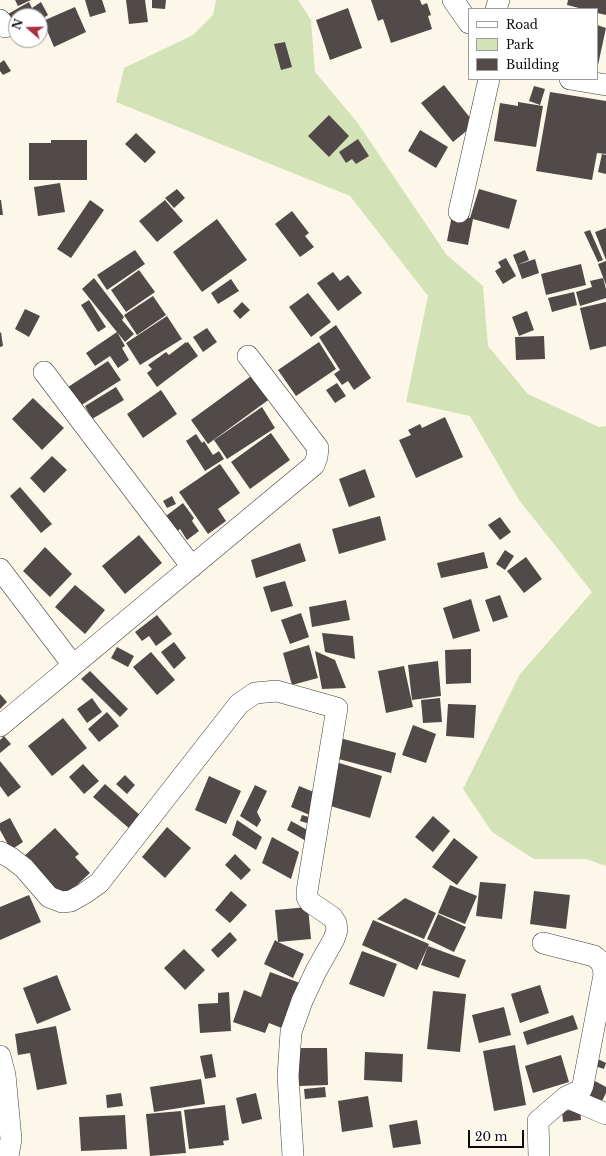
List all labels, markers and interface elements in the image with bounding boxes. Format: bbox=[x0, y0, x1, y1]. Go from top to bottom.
north arrow bbox=[8, 8, 48, 48]
legend bbox=[468, 8, 598, 80]
text: N bbox=[9, 17, 26, 31]
text: Road bbox=[506, 17, 538, 32]
text: Park bbox=[506, 37, 534, 52]
text: Building bbox=[506, 57, 559, 72]
scale bar bbox=[470, 1122, 526, 1148]
text: 20 m bbox=[475, 1129, 507, 1144]

